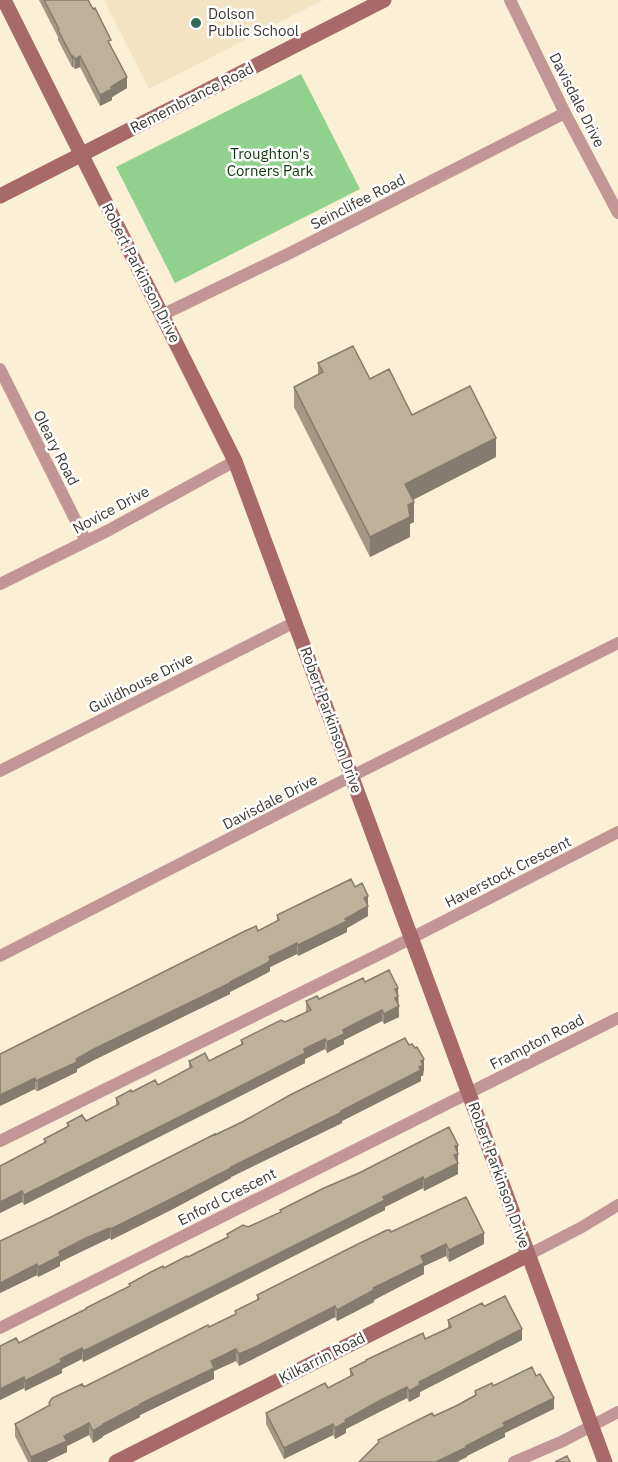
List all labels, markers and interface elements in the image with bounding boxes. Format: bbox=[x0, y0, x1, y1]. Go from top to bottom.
place label: Dolson Public School bbox=[208, 4, 299, 40]
marker: Dolson Public School bbox=[189, 16, 203, 30]
street label: Davisdale Drive bbox=[545, 49, 609, 150]
street label: Remembrance Road bbox=[127, 58, 257, 137]
park label: Troughton's Corners Park bbox=[227, 144, 313, 180]
street label: Seinclifee Road bbox=[307, 170, 408, 234]
street label: Robert Parkinson Drive bbox=[98, 200, 185, 346]
street label: Oleary Road bbox=[29, 407, 84, 489]
street label: Novice Drive bbox=[69, 481, 152, 538]
street label: Robert Parkinson Drive bbox=[296, 644, 367, 796]
street label: Guildhouse Drive bbox=[85, 648, 196, 717]
street label: Davisdale Drive bbox=[219, 770, 320, 834]
street label: Haverstock Crescent bbox=[442, 832, 574, 912]
street label: Frampton Road bbox=[486, 1010, 587, 1073]
street label: Robert Parkinson Drive bbox=[464, 1099, 535, 1251]
street label: Enford Crescent bbox=[174, 1164, 279, 1230]
street label: Kilkarrin Road bbox=[275, 1328, 368, 1387]

